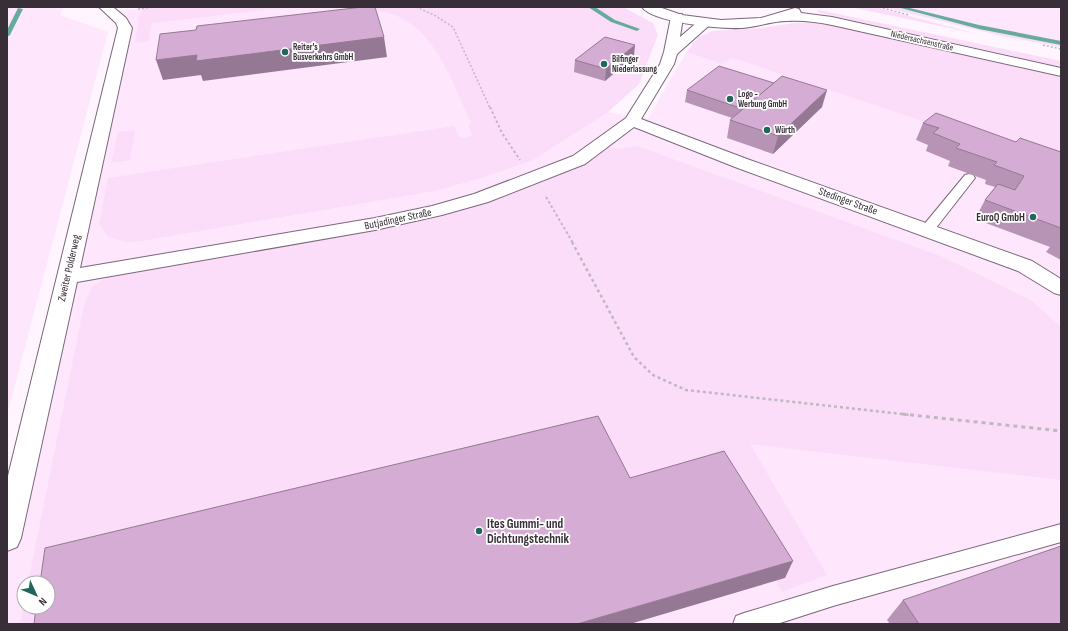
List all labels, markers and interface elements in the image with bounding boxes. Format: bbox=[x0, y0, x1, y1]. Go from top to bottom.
street label: Niedersachsenstraße bbox=[890, 28, 955, 54]
place label: Reiter's Busverkehrs GmbH bbox=[293, 42, 354, 63]
marker: Reiter's Busverkehrs GmbH bbox=[280, 47, 290, 57]
place label: Bilfinger Niederlassung bbox=[612, 54, 657, 75]
marker: Bilfinger Niederlassung bbox=[599, 59, 609, 69]
place label: Logo - Werbung GmbH bbox=[738, 89, 787, 110]
marker: Logo - Werbung GmbH bbox=[725, 94, 735, 104]
marker: Würth bbox=[762, 125, 772, 135]
place label: Würth bbox=[775, 125, 795, 136]
street label: Stedinger Straße bbox=[817, 184, 879, 218]
street label: Butjadinger Straße bbox=[363, 206, 433, 232]
place label: EuroQ GmbH bbox=[976, 211, 1025, 224]
marker: EuroQ GmbH bbox=[1028, 212, 1038, 222]
street label: Zweiter Polderweg bbox=[55, 233, 83, 303]
place label: Ites Gummi- und Dichtungstechnik bbox=[487, 516, 569, 547]
marker: Ites Gummi- und Dichtungstechnik bbox=[474, 526, 484, 536]
north arrow bbox=[16, 575, 56, 615]
text: N bbox=[36, 595, 50, 608]

